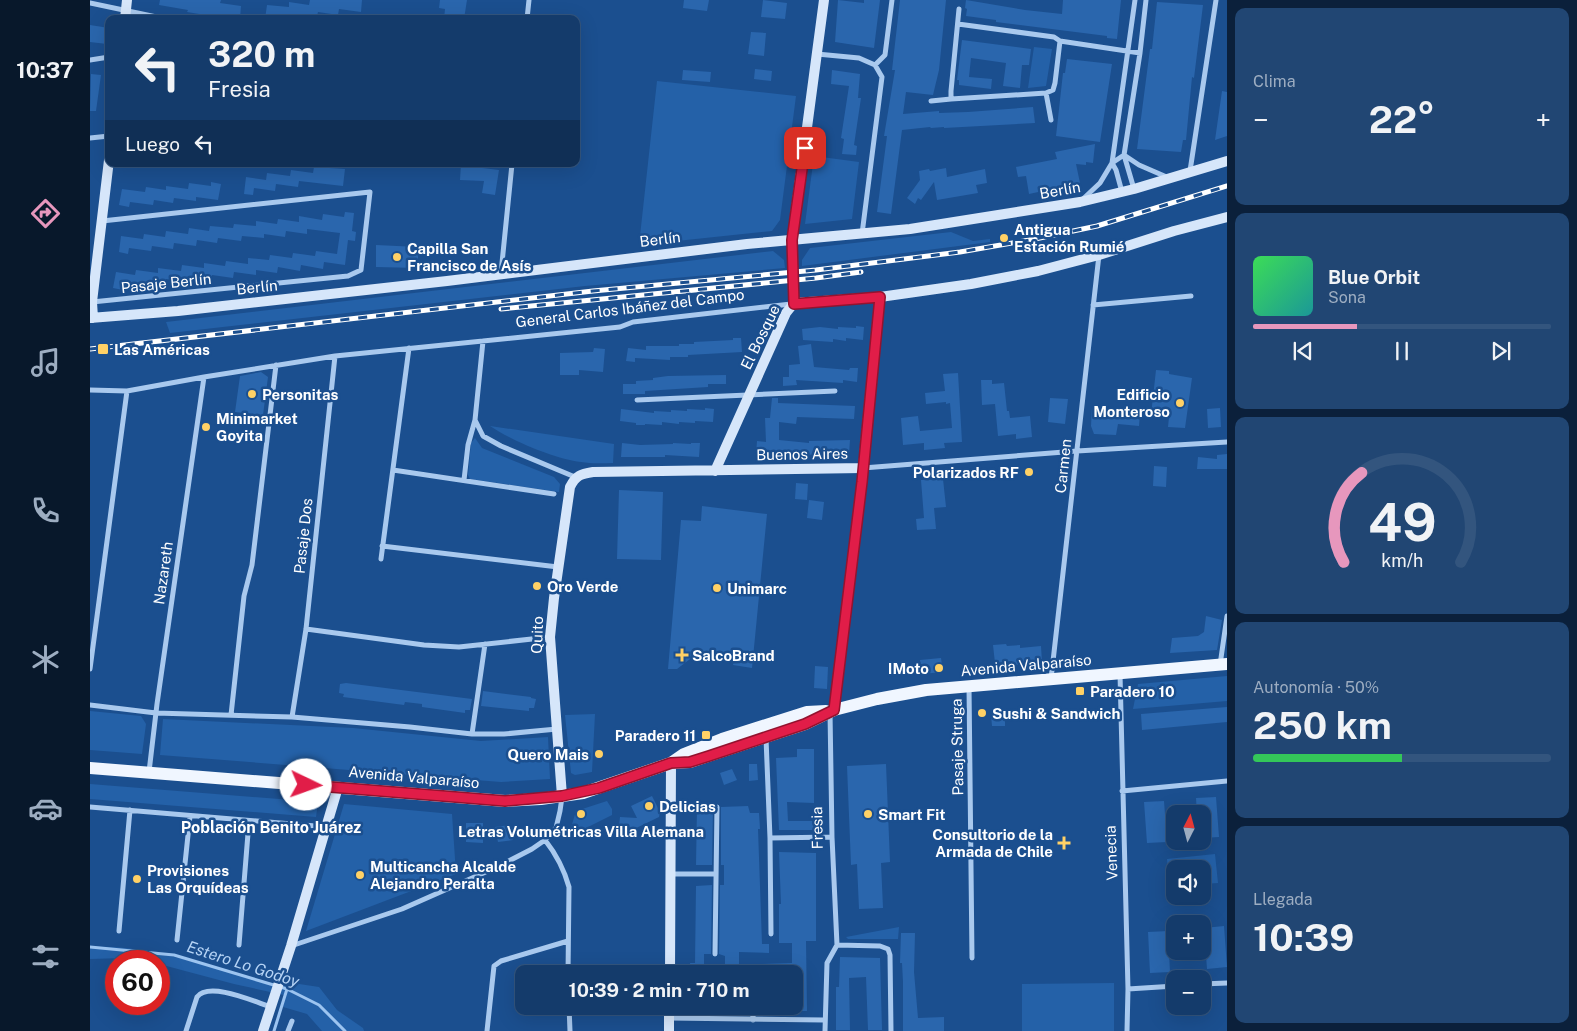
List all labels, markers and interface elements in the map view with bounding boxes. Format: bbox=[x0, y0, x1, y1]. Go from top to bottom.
text: 320 m bbox=[208, 34, 315, 75]
icon: left bbox=[125, 35, 190, 100]
text: 10:37 bbox=[16, 57, 74, 83]
text: Clima bbox=[1253, 72, 1296, 91]
text: Fresia bbox=[208, 76, 271, 102]
text: 22° bbox=[1369, 97, 1435, 142]
text: − bbox=[1253, 103, 1269, 136]
text: + bbox=[1535, 103, 1551, 136]
pin bbox=[784, 127, 826, 169]
icon: left bbox=[190, 130, 218, 158]
text: Luego bbox=[125, 133, 180, 155]
icon: arrive bbox=[791, 134, 819, 162]
street label: Berlín bbox=[1038, 178, 1082, 202]
icon: directions bbox=[28, 196, 63, 231]
place label: Antigua Estación Rumié bbox=[1014, 221, 1125, 255]
street label: Berlín bbox=[638, 228, 682, 250]
marker: Antigua Estación Rumié bbox=[998, 232, 1010, 244]
place label: Capilla San Francisco de Asís bbox=[407, 240, 531, 274]
marker: Capilla San Francisco de Asís bbox=[391, 251, 403, 263]
text: Blue Orbit bbox=[1328, 266, 1420, 288]
street label: Pasaje Berlín bbox=[120, 270, 212, 296]
street label: Berlín bbox=[236, 276, 278, 298]
street label: General Carlos Ibáñez del Campo bbox=[515, 286, 745, 330]
text: Sona bbox=[1328, 288, 1366, 307]
street label: El Bosque bbox=[737, 302, 783, 372]
icon: previous bbox=[1289, 337, 1317, 365]
icon: pause bbox=[1388, 337, 1416, 365]
icon: next bbox=[1487, 337, 1515, 365]
place label: Las Américas bbox=[114, 341, 210, 358]
marker: Las Américas bbox=[96, 342, 110, 356]
icon: music bbox=[28, 345, 63, 380]
place label: Personitas bbox=[262, 386, 338, 403]
place label: Edificio Monteroso bbox=[1093, 386, 1170, 420]
marker: Personitas bbox=[246, 388, 258, 400]
marker: Edificio Monteroso bbox=[1174, 397, 1186, 409]
place label: Minimarket Goyita bbox=[216, 410, 298, 444]
marker: Minimarket Goyita bbox=[200, 421, 212, 433]
street label: Carmen bbox=[1052, 438, 1074, 494]
street label: Buenos Aires bbox=[756, 445, 848, 463]
place label: Polarizados RF bbox=[913, 464, 1019, 481]
marker: Polarizados RF bbox=[1023, 466, 1035, 478]
text: 49 bbox=[1368, 492, 1436, 553]
icon: phone bbox=[28, 493, 63, 528]
street label: Pasaje Dos bbox=[291, 497, 315, 575]
street label: Nazareth bbox=[150, 540, 176, 606]
text: km/h bbox=[1381, 550, 1423, 571]
place label: Oro Verde bbox=[547, 578, 618, 595]
marker: Oro Verde bbox=[531, 580, 543, 592]
place label: Unimarc bbox=[727, 580, 787, 597]
marker: Unimarc bbox=[711, 582, 723, 594]
street label: Quito bbox=[528, 616, 546, 654]
icon: climate bbox=[28, 642, 63, 677]
place label: SalcoBrand bbox=[692, 647, 775, 664]
marker: SalcoBrand bbox=[676, 649, 688, 661]
street label: Avenida Valparaíso bbox=[960, 651, 1092, 679]
place label: IMoto bbox=[888, 660, 929, 677]
marker: IMoto bbox=[933, 662, 945, 674]
text: Autonomía · 50% bbox=[1253, 678, 1379, 697]
place label: Paradero 10 bbox=[1090, 683, 1175, 700]
marker: Paradero 10 bbox=[1074, 685, 1086, 697]
street label: Pasaje Struga bbox=[948, 698, 966, 796]
text: 250 km bbox=[1253, 703, 1392, 748]
place label: Sushi & Sandwich bbox=[992, 705, 1120, 722]
marker: Sushi & Sandwich bbox=[976, 707, 988, 719]
place label: Paradero 11 bbox=[615, 727, 696, 744]
marker: Paradero 11 bbox=[700, 729, 712, 741]
place label: Quero Mais bbox=[508, 746, 589, 763]
marker: Quero Mais bbox=[593, 748, 605, 760]
position arrow bbox=[279, 758, 331, 810]
street label: Avenida Valparaíso bbox=[348, 763, 480, 791]
icon: car bbox=[28, 791, 63, 826]
place label: Delicias bbox=[659, 798, 716, 815]
marker: Delicias bbox=[643, 800, 655, 812]
north arrow bbox=[1166, 805, 1211, 850]
map controls bbox=[1166, 805, 1211, 1015]
place label: Smart Fit bbox=[878, 806, 945, 823]
street label: Fresia bbox=[808, 807, 826, 849]
marker: Letras Volumétricas Villa Alemana bbox=[575, 808, 587, 820]
marker: Smart Fit bbox=[862, 808, 874, 820]
district label: Población Benito Juárez bbox=[181, 818, 361, 837]
place label: Letras Volumétricas Villa Alemana bbox=[458, 823, 704, 840]
street label: Venecia bbox=[1102, 825, 1120, 881]
place label: Consultorio de la Armada de Chile bbox=[932, 826, 1053, 860]
marker: Consultorio de la Armada de Chile bbox=[1057, 836, 1071, 850]
place label: Multicancha Alcalde Alejandro Peralta bbox=[370, 858, 516, 892]
button: sound bbox=[1166, 860, 1211, 905]
place label: Provisiones Las Orquídeas bbox=[147, 862, 249, 896]
marker: Multicancha Alcalde Alejandro Peralta bbox=[354, 869, 366, 881]
marker: Provisiones Las Orquídeas bbox=[131, 873, 143, 885]
text: Llegada bbox=[1253, 890, 1313, 909]
button: + bbox=[1166, 915, 1211, 960]
text: 10:39 bbox=[1253, 915, 1354, 960]
water label: Estero Lo Godoy bbox=[184, 937, 302, 991]
icon: filters bbox=[28, 939, 63, 974]
speed limit sign: 60 bbox=[105, 950, 170, 1015]
button: − bbox=[1166, 970, 1211, 1015]
text: 10:39 · 2 min · 710 m bbox=[569, 979, 749, 1001]

